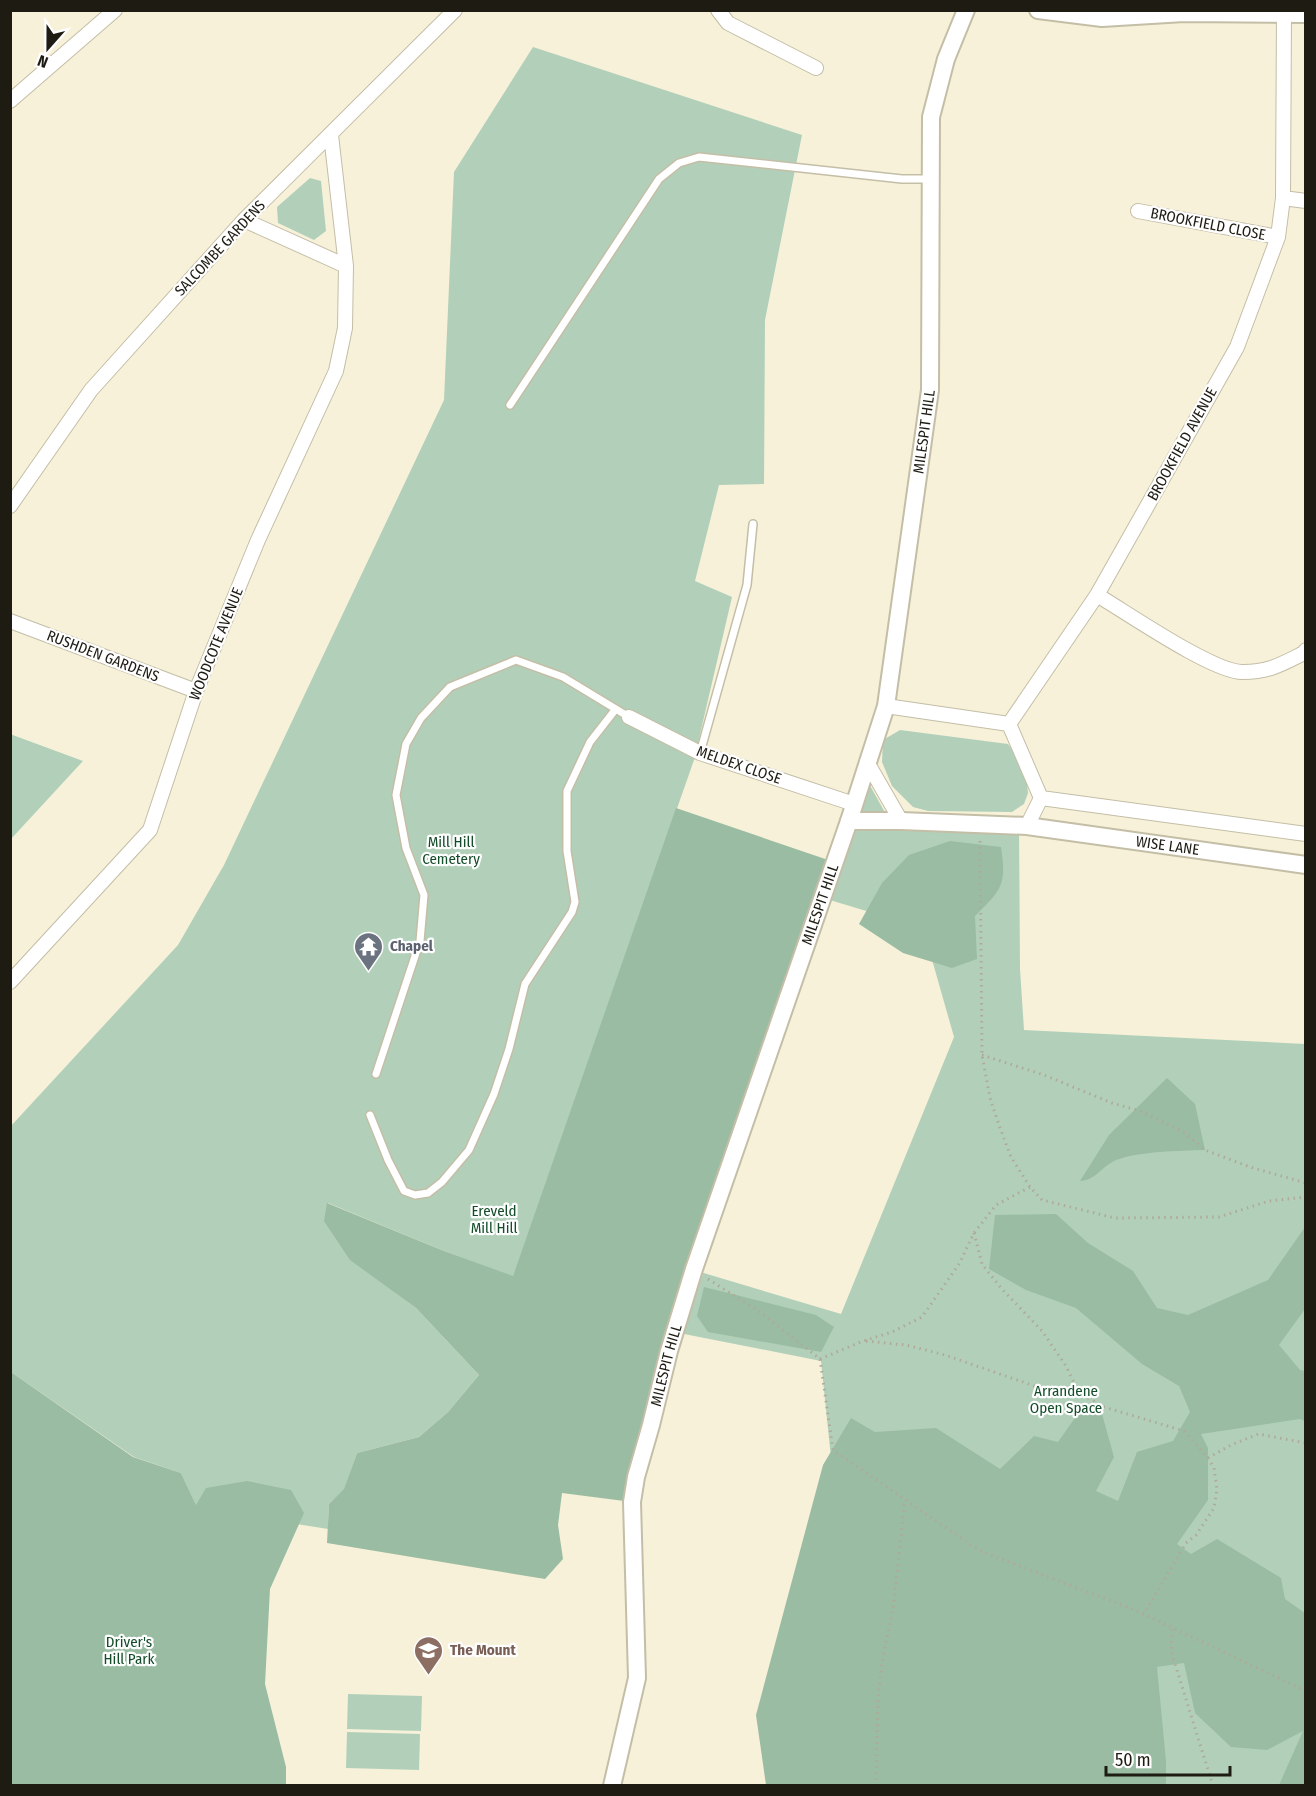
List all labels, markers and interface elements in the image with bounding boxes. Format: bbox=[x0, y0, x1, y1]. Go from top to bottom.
north arrow bbox=[18, 18, 78, 78]
text: N bbox=[35, 51, 51, 72]
street label: SALCOMBE GARDENS bbox=[171, 196, 269, 300]
street label: BROOKFIELD CLOSE bbox=[1149, 204, 1267, 244]
street label: BROOKFIELD AVENUE bbox=[1143, 384, 1221, 504]
street label: MILESPIT HILL bbox=[909, 388, 939, 475]
street label: WOODCOTE AVENUE bbox=[185, 585, 247, 703]
street label: RUSHDEN GARDENS bbox=[44, 626, 162, 686]
street label: MELDEX CLOSE bbox=[694, 742, 784, 788]
street label: WISE LANE bbox=[1135, 832, 1200, 859]
park label: Mill Hill Cemetery bbox=[422, 833, 480, 868]
street label: MILESPIT HILL bbox=[798, 861, 843, 947]
temple icon: Chapel bbox=[353, 930, 385, 972]
place label: Chapel bbox=[390, 937, 434, 955]
park label: Ereveld Mill Hill bbox=[471, 1202, 517, 1237]
street label: MILESPIT HILL bbox=[647, 1322, 686, 1408]
park label: Arrandene Open Space bbox=[1030, 1382, 1102, 1417]
park label: Driver's Hill Park bbox=[104, 1633, 154, 1668]
school or university icon: The Mount bbox=[413, 1634, 445, 1676]
place label: The Mount bbox=[450, 1641, 516, 1659]
scale bar bbox=[1106, 1739, 1230, 1777]
text: 50 m bbox=[1115, 1749, 1151, 1771]

